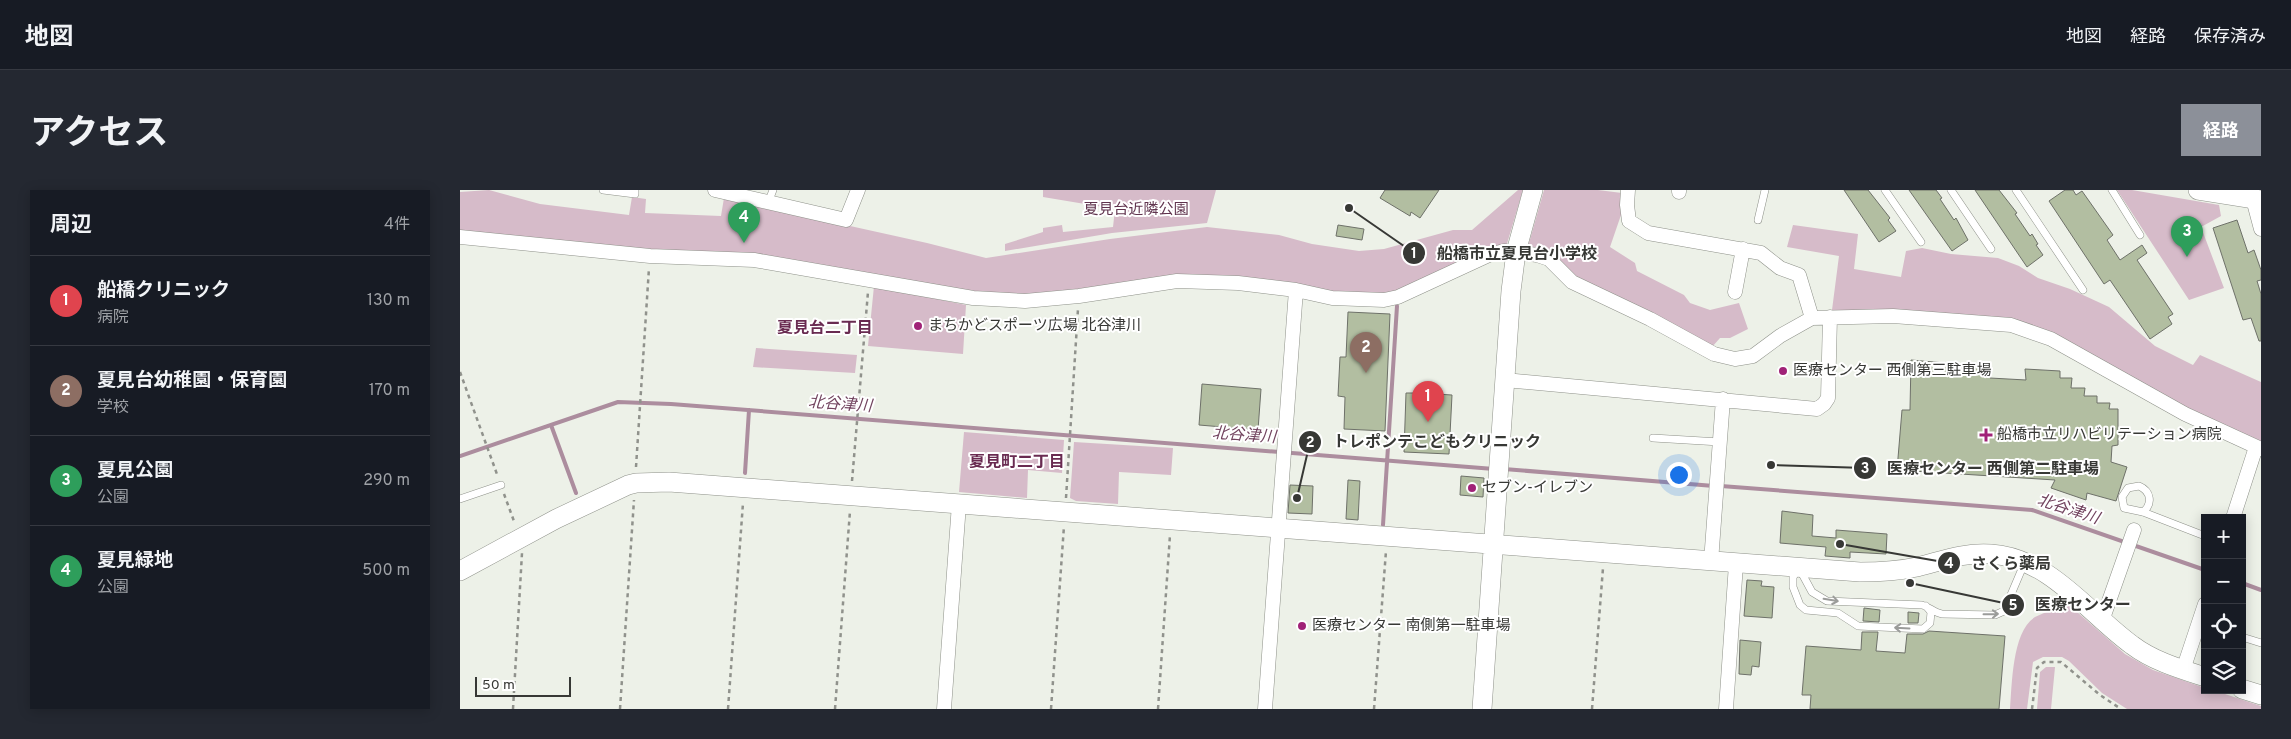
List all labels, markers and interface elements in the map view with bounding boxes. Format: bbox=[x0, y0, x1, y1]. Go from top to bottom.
text: 地図 bbox=[25, 23, 73, 53]
text: 地図 bbox=[2066, 26, 2102, 49]
text: 経路 bbox=[2130, 26, 2166, 49]
text: 保存済み bbox=[2194, 26, 2266, 49]
button: 経路 bbox=[2181, 104, 2261, 156]
text: アクセス bbox=[30, 113, 168, 157]
park label: 夏見台近隣公園 bbox=[1083, 201, 1189, 220]
pin: 4 bbox=[728, 202, 760, 243]
text: 周辺 bbox=[50, 212, 92, 239]
text: 4件 bbox=[384, 215, 410, 235]
pin: 3 bbox=[2171, 216, 2203, 257]
callout: 船橋市立夏見台小学校 bbox=[1402, 238, 1607, 269]
text: 1 bbox=[1411, 245, 1417, 264]
text: 船橋市立夏見台小学校 bbox=[1437, 245, 1597, 265]
text: 船橋クリニック bbox=[97, 279, 230, 303]
text: 1 bbox=[63, 291, 69, 311]
text: 130 m bbox=[367, 291, 410, 311]
text: 病院 bbox=[97, 308, 129, 328]
place label: まちかどスポーツ広場 北谷津川 bbox=[928, 316, 1141, 336]
district label: 夏見台二丁目 bbox=[777, 319, 873, 339]
marker: まちかどスポーツ広場 北谷津川 bbox=[912, 320, 924, 332]
pin: 2 bbox=[1350, 332, 1382, 373]
place label: 医療センター 西側第三駐車場 bbox=[1793, 361, 1992, 381]
marker: 医療センター 西側第三駐車場 bbox=[1777, 365, 1789, 377]
text: 夏見台幼稚園・保育園 bbox=[97, 369, 287, 393]
text: 2 bbox=[61, 381, 71, 401]
text: 170 m bbox=[369, 381, 410, 401]
pin: 1 bbox=[1412, 381, 1444, 422]
water label: 北谷津川 bbox=[807, 393, 875, 417]
text: 学校 bbox=[97, 398, 129, 418]
water label: 北谷津川 bbox=[1211, 424, 1279, 448]
callout: トレポンテこどもクリニック bbox=[1298, 426, 1551, 457]
place label: 船橋市立リハビリテーション病院 bbox=[1997, 426, 2222, 445]
marker: 船橋市立リハビリテーション病院 bbox=[1979, 428, 1993, 442]
text: トレポンテこどもクリニック bbox=[1333, 433, 1541, 453]
text: 2 bbox=[1305, 434, 1315, 453]
district label: 夏見町二丁目 bbox=[969, 453, 1065, 473]
callout: 医療センター 西側第二駐車場 bbox=[1852, 453, 2109, 484]
text: 夏見公園 bbox=[97, 459, 173, 483]
text: 医療センター 西側第二駐車場 bbox=[1887, 459, 2099, 480]
text: 3 bbox=[1861, 460, 1870, 479]
your location bbox=[1666, 462, 1692, 488]
text: 3 bbox=[61, 471, 71, 491]
text: 290 m bbox=[363, 471, 410, 491]
place label: セブン-イレブン bbox=[1482, 479, 1593, 498]
marker: セブン-イレブン bbox=[1466, 482, 1478, 494]
text: 公園 bbox=[97, 488, 129, 508]
water label: 北谷津川 bbox=[2034, 491, 2103, 530]
map controls bbox=[2201, 514, 2246, 694]
button: + bbox=[2201, 514, 2246, 559]
callout: さくら薬局 bbox=[1936, 547, 2061, 578]
text: 夏見緑地 bbox=[97, 549, 173, 573]
text: 4 bbox=[1944, 555, 1954, 574]
text: さくら薬局 bbox=[1971, 555, 2051, 575]
button: − bbox=[2201, 559, 2246, 604]
text: 4 bbox=[61, 561, 71, 581]
text: 500 m bbox=[362, 561, 410, 581]
text: 公園 bbox=[97, 578, 129, 598]
callout: 医療センター bbox=[2000, 589, 2141, 620]
one-way arrow bbox=[1823, 595, 1839, 605]
text: 医療センター bbox=[2035, 596, 2131, 616]
text: 5 bbox=[2008, 597, 2018, 616]
button: locate bbox=[2201, 604, 2246, 649]
one-way arrow bbox=[1983, 609, 1999, 619]
place label: 医療センター 南側第一駐車場 bbox=[1312, 616, 1511, 636]
marker: 医療センター 南側第一駐車場 bbox=[1296, 620, 1308, 632]
one-way arrow bbox=[1895, 624, 1911, 633]
button: layers bbox=[2201, 649, 2246, 694]
scale bar bbox=[475, 674, 571, 697]
text: 50 m bbox=[482, 677, 515, 694]

